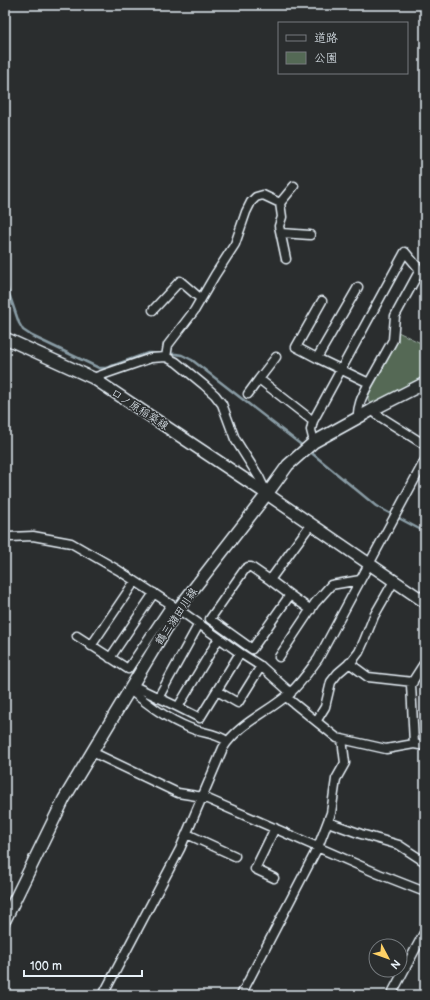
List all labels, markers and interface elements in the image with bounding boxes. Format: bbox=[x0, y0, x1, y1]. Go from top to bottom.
legend bbox=[278, 22, 408, 74]
text: 道路 bbox=[314, 31, 338, 46]
text: 公園 bbox=[314, 51, 338, 66]
street label: 口ノ原稲築線 bbox=[109, 386, 171, 433]
street label: 鶴三潴田川線 bbox=[153, 585, 200, 647]
north arrow bbox=[368, 938, 408, 978]
scale bar bbox=[24, 952, 142, 978]
text: N bbox=[388, 957, 403, 972]
text: 100 m bbox=[30, 959, 62, 974]

